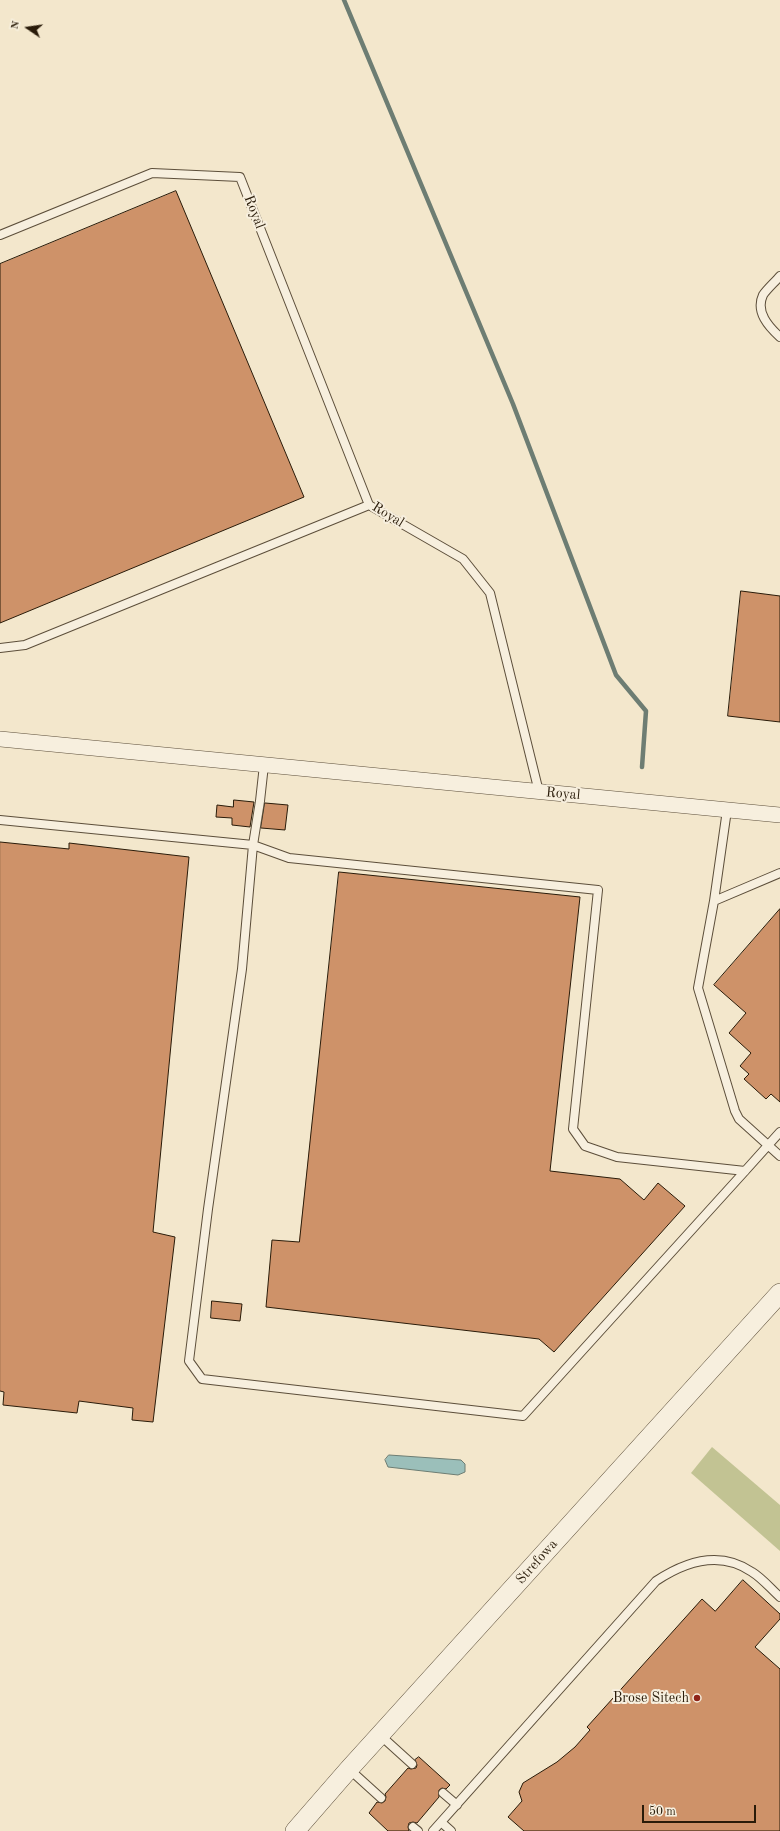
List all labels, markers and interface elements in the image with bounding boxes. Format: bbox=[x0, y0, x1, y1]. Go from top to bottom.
north arrow bbox=[8, 8, 48, 48]
text: N bbox=[10, 20, 22, 31]
street label: Royal bbox=[240, 193, 268, 231]
street label: Royal bbox=[369, 499, 407, 531]
street label: Royal bbox=[545, 784, 581, 804]
street label: Strefowa bbox=[513, 1536, 561, 1588]
place label: Brose Sitech bbox=[613, 1690, 689, 1706]
marker: Brose Sitech bbox=[692, 1693, 702, 1703]
scale bar bbox=[644, 1797, 758, 1823]
text: 50 m bbox=[649, 1806, 676, 1818]

